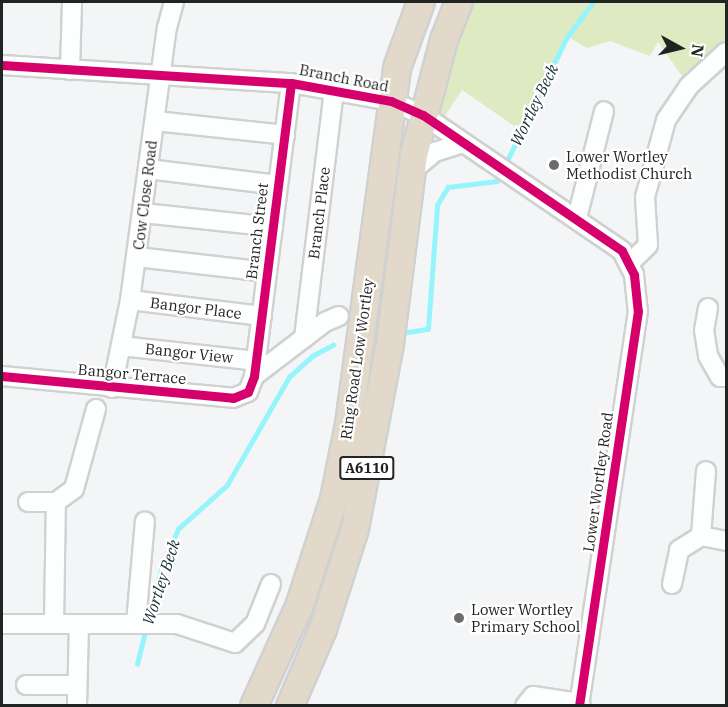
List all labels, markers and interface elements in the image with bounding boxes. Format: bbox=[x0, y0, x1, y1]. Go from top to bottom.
north arrow bbox=[650, 18, 710, 78]
text: N bbox=[687, 43, 709, 58]
street label: Branch Road bbox=[298, 61, 390, 95]
water label: Wortley Beck bbox=[506, 61, 562, 149]
street label: Cow Close Road bbox=[129, 139, 161, 251]
place label: Lower Wortley Methodist Church bbox=[566, 147, 692, 182]
marker: Lower Wortley Methodist Church bbox=[547, 158, 561, 172]
street label: Branch Place bbox=[304, 166, 334, 260]
street label: Branch Street bbox=[242, 182, 272, 280]
street label: Ring Road Low Wortley bbox=[337, 277, 377, 441]
street label: Bangor Place bbox=[149, 293, 243, 323]
street label: Bangor View bbox=[144, 339, 234, 367]
street label: Bangor Terrace bbox=[77, 360, 187, 388]
street label: Lower Wortley Road bbox=[579, 411, 617, 553]
road number: A6110 bbox=[338, 457, 395, 479]
water label: Wortley Beck bbox=[138, 537, 184, 627]
place label: Lower Wortley Primary School bbox=[471, 600, 580, 635]
marker: Lower Wortley Primary School bbox=[452, 611, 466, 625]

